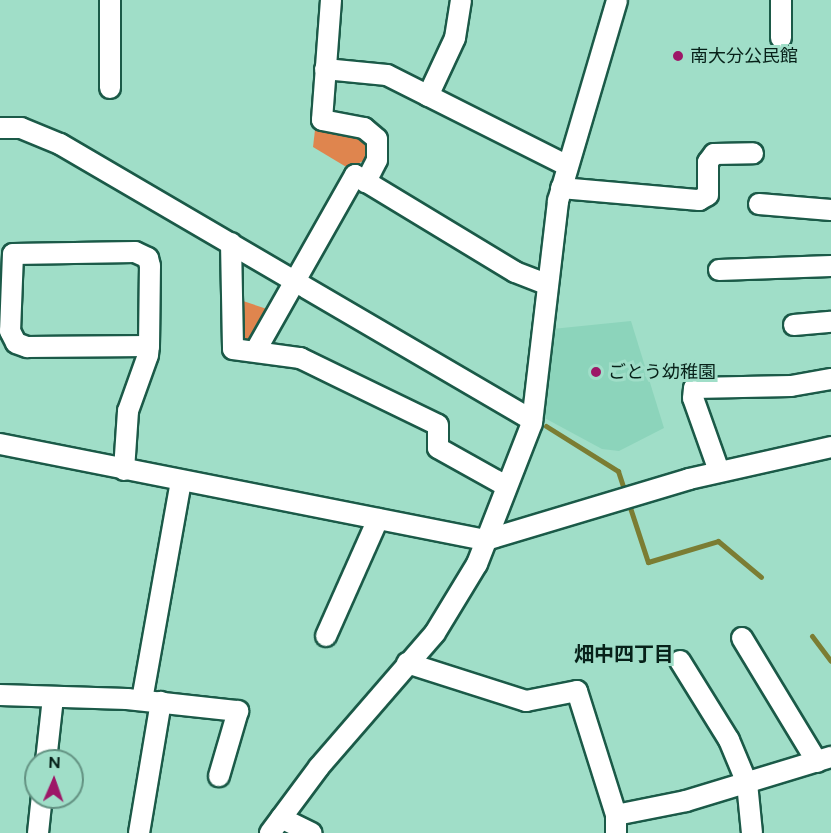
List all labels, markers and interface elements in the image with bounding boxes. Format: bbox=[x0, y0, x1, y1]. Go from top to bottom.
place label: 南大分公民館 bbox=[690, 45, 798, 67]
marker: 南大分公民館 bbox=[671, 49, 685, 63]
place label: ごとう幼稚園 bbox=[608, 361, 716, 383]
marker: ごとう幼稚園 bbox=[589, 365, 603, 379]
district label: 畑中四丁目 bbox=[574, 642, 674, 666]
north arrow bbox=[24, 749, 84, 809]
text: N bbox=[48, 753, 61, 772]

